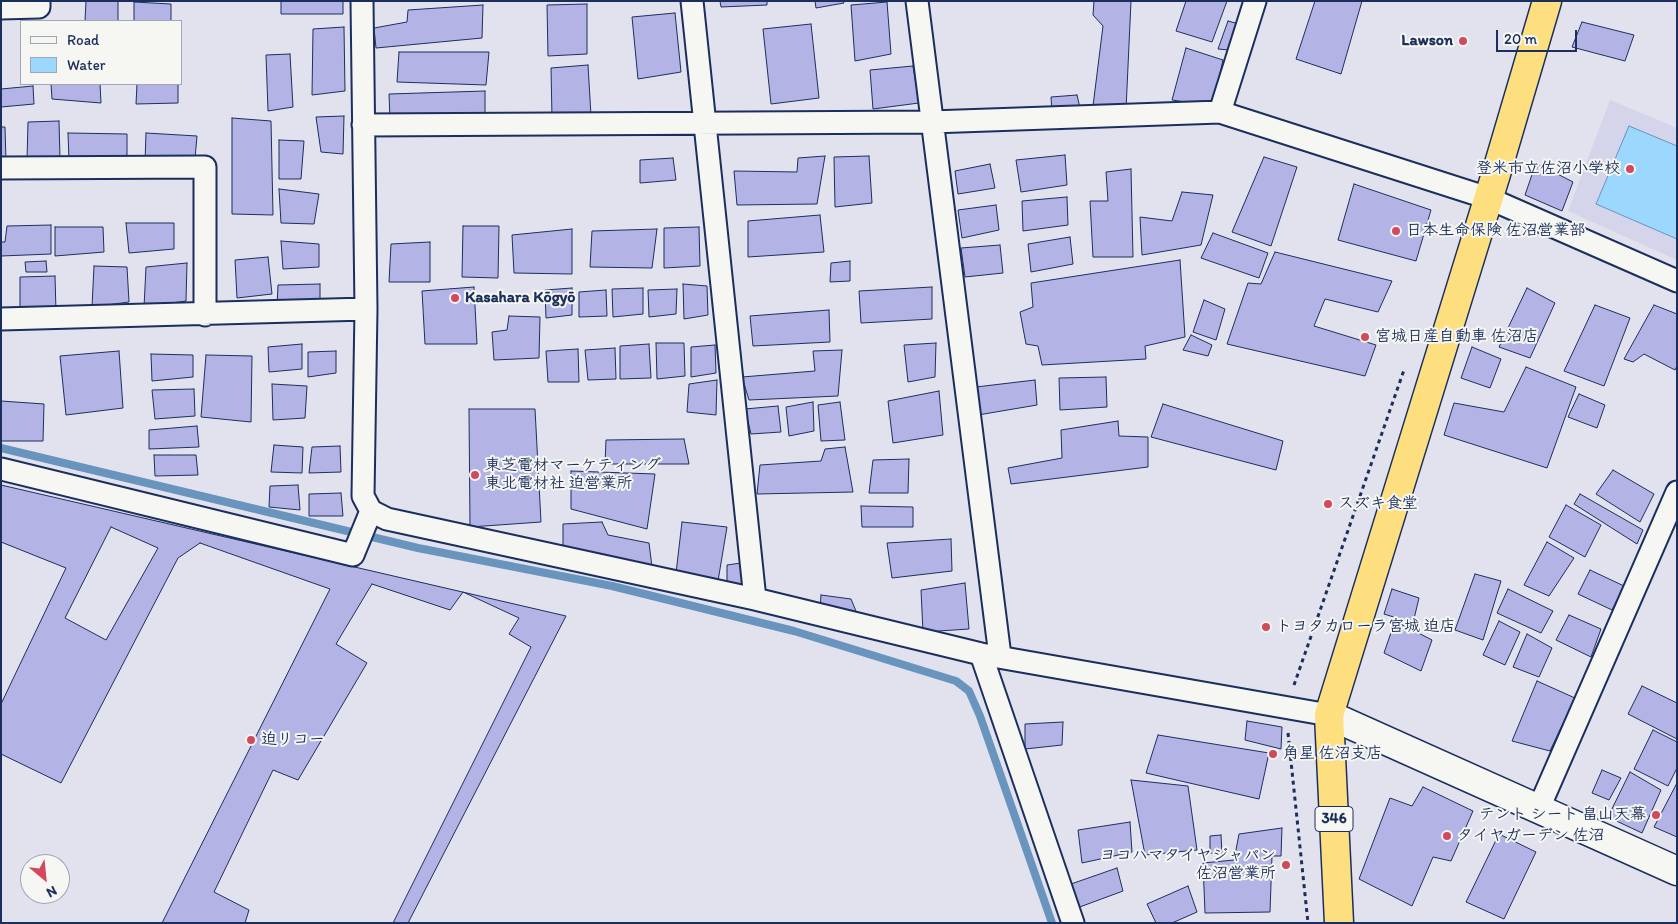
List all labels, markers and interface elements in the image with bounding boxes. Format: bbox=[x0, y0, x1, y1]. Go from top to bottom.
legend bbox=[20, 20, 182, 85]
scale bar bbox=[1498, 20, 1579, 52]
text: 20 m bbox=[1504, 30, 1537, 48]
text: Road bbox=[67, 31, 99, 49]
place label: Lawson bbox=[1401, 31, 1453, 51]
marker: Lawson bbox=[1457, 35, 1469, 47]
text: Water bbox=[67, 56, 105, 74]
place label: 登米市立佐沼小学校 bbox=[1476, 159, 1620, 179]
marker: 登米市立佐沼小学校 bbox=[1624, 163, 1636, 175]
place label: 日本生命保険 佐沼営業部 bbox=[1406, 221, 1586, 241]
marker: 日本生命保険 佐沼営業部 bbox=[1390, 225, 1402, 237]
place label: Kasahara Kōgyō bbox=[465, 288, 576, 308]
marker: Kasahara Kōgyō bbox=[449, 292, 461, 304]
place label: 宮城日産自動車 佐沼店 bbox=[1375, 327, 1539, 347]
marker: 宮城日産自動車 佐沼店 bbox=[1359, 331, 1371, 343]
place label: 東芝電材マーケティング 東北電材社 迫営業所 bbox=[485, 456, 661, 494]
marker: 東芝電材マーケティング 東北電材社 迫営業所 bbox=[469, 469, 481, 481]
place label: スズキ食堂 bbox=[1338, 494, 1418, 514]
marker: スズキ食堂 bbox=[1322, 498, 1334, 510]
place label: トヨタカローラ宮城 迫店 bbox=[1276, 617, 1456, 637]
marker: トヨタカローラ宮城 迫店 bbox=[1260, 621, 1272, 633]
place label: 迫リコー bbox=[261, 730, 325, 750]
marker: 迫リコー bbox=[245, 734, 257, 746]
place label: 角星 佐沼支店 bbox=[1283, 744, 1383, 764]
marker: 角星 佐沼支店 bbox=[1267, 748, 1279, 760]
place label: テント シート 畠山天幕 bbox=[1479, 805, 1646, 825]
road number: 346 bbox=[1315, 806, 1353, 832]
marker: テント シート 畠山天幕 bbox=[1650, 809, 1662, 821]
place label: タイヤガーデン 佐沼 bbox=[1457, 826, 1605, 846]
marker: タイヤガーデン 佐沼 bbox=[1441, 830, 1453, 842]
place label: ヨコハマタイヤジャパン 佐沼営業所 bbox=[1100, 846, 1276, 884]
north arrow bbox=[20, 854, 70, 904]
marker: ヨコハマタイヤジャパン 佐沼営業所 bbox=[1280, 859, 1292, 871]
text: N bbox=[44, 882, 60, 902]

